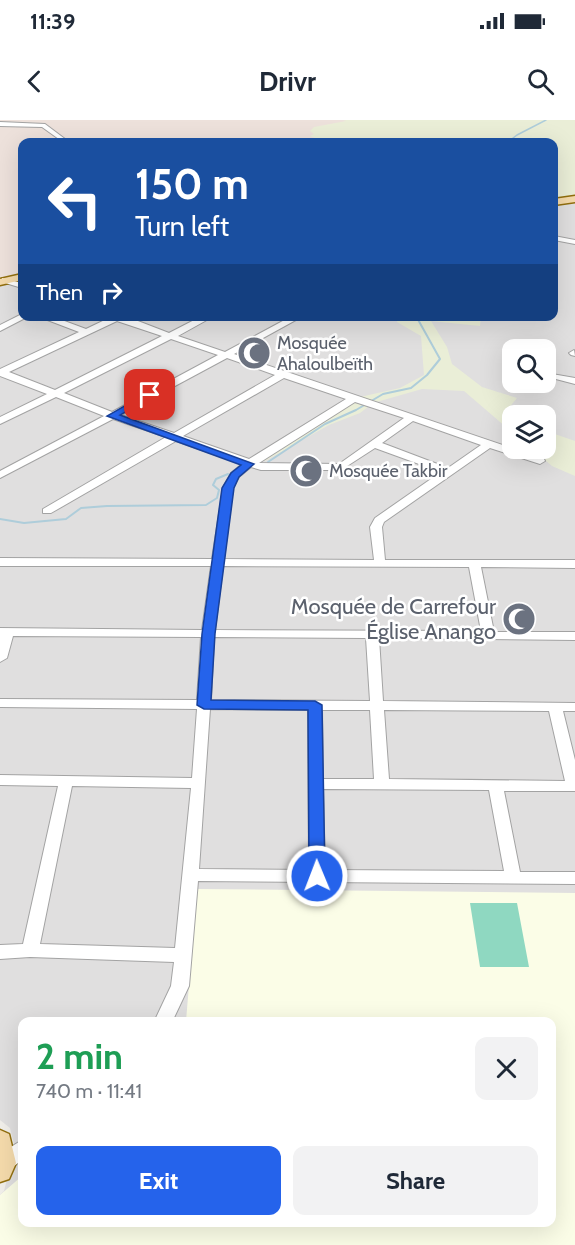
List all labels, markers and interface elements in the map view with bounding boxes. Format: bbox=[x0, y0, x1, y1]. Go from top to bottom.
text: 11:39 bbox=[30, 8, 75, 35]
icon: back bbox=[18, 65, 51, 98]
text: Drivr bbox=[259, 65, 316, 98]
icon: search bbox=[524, 65, 557, 98]
text: 150 m bbox=[135, 158, 249, 210]
icon: left bbox=[36, 162, 114, 240]
text: Turn left bbox=[135, 210, 229, 243]
icon: right bbox=[95, 276, 128, 309]
text: Then bbox=[36, 279, 83, 306]
place label: Mosquée Ahaloulbeïth bbox=[277, 332, 373, 375]
mosque icon: Mosquée Ahaloulbeïth bbox=[236, 335, 272, 371]
map controls bbox=[502, 339, 556, 459]
button: search bbox=[502, 339, 556, 393]
pin bbox=[124, 369, 175, 420]
icon: arrive bbox=[133, 378, 166, 411]
button: layers bbox=[502, 405, 556, 459]
mosque icon: Mosquée Takbir bbox=[288, 453, 324, 489]
place label: Mosquée Takbir bbox=[329, 460, 448, 482]
place label: Mosquée de Carrefour Église Anango bbox=[291, 593, 496, 645]
mosque icon: Mosquée de Carrefour Église Anango bbox=[501, 601, 537, 637]
position arrow bbox=[285, 844, 349, 908]
text: 2 min bbox=[36, 1034, 123, 1078]
button: close bbox=[475, 1037, 538, 1100]
text: 740 m · 11:41 bbox=[36, 1079, 142, 1103]
button: Exit bbox=[36, 1146, 281, 1215]
button: Share bbox=[293, 1146, 538, 1215]

